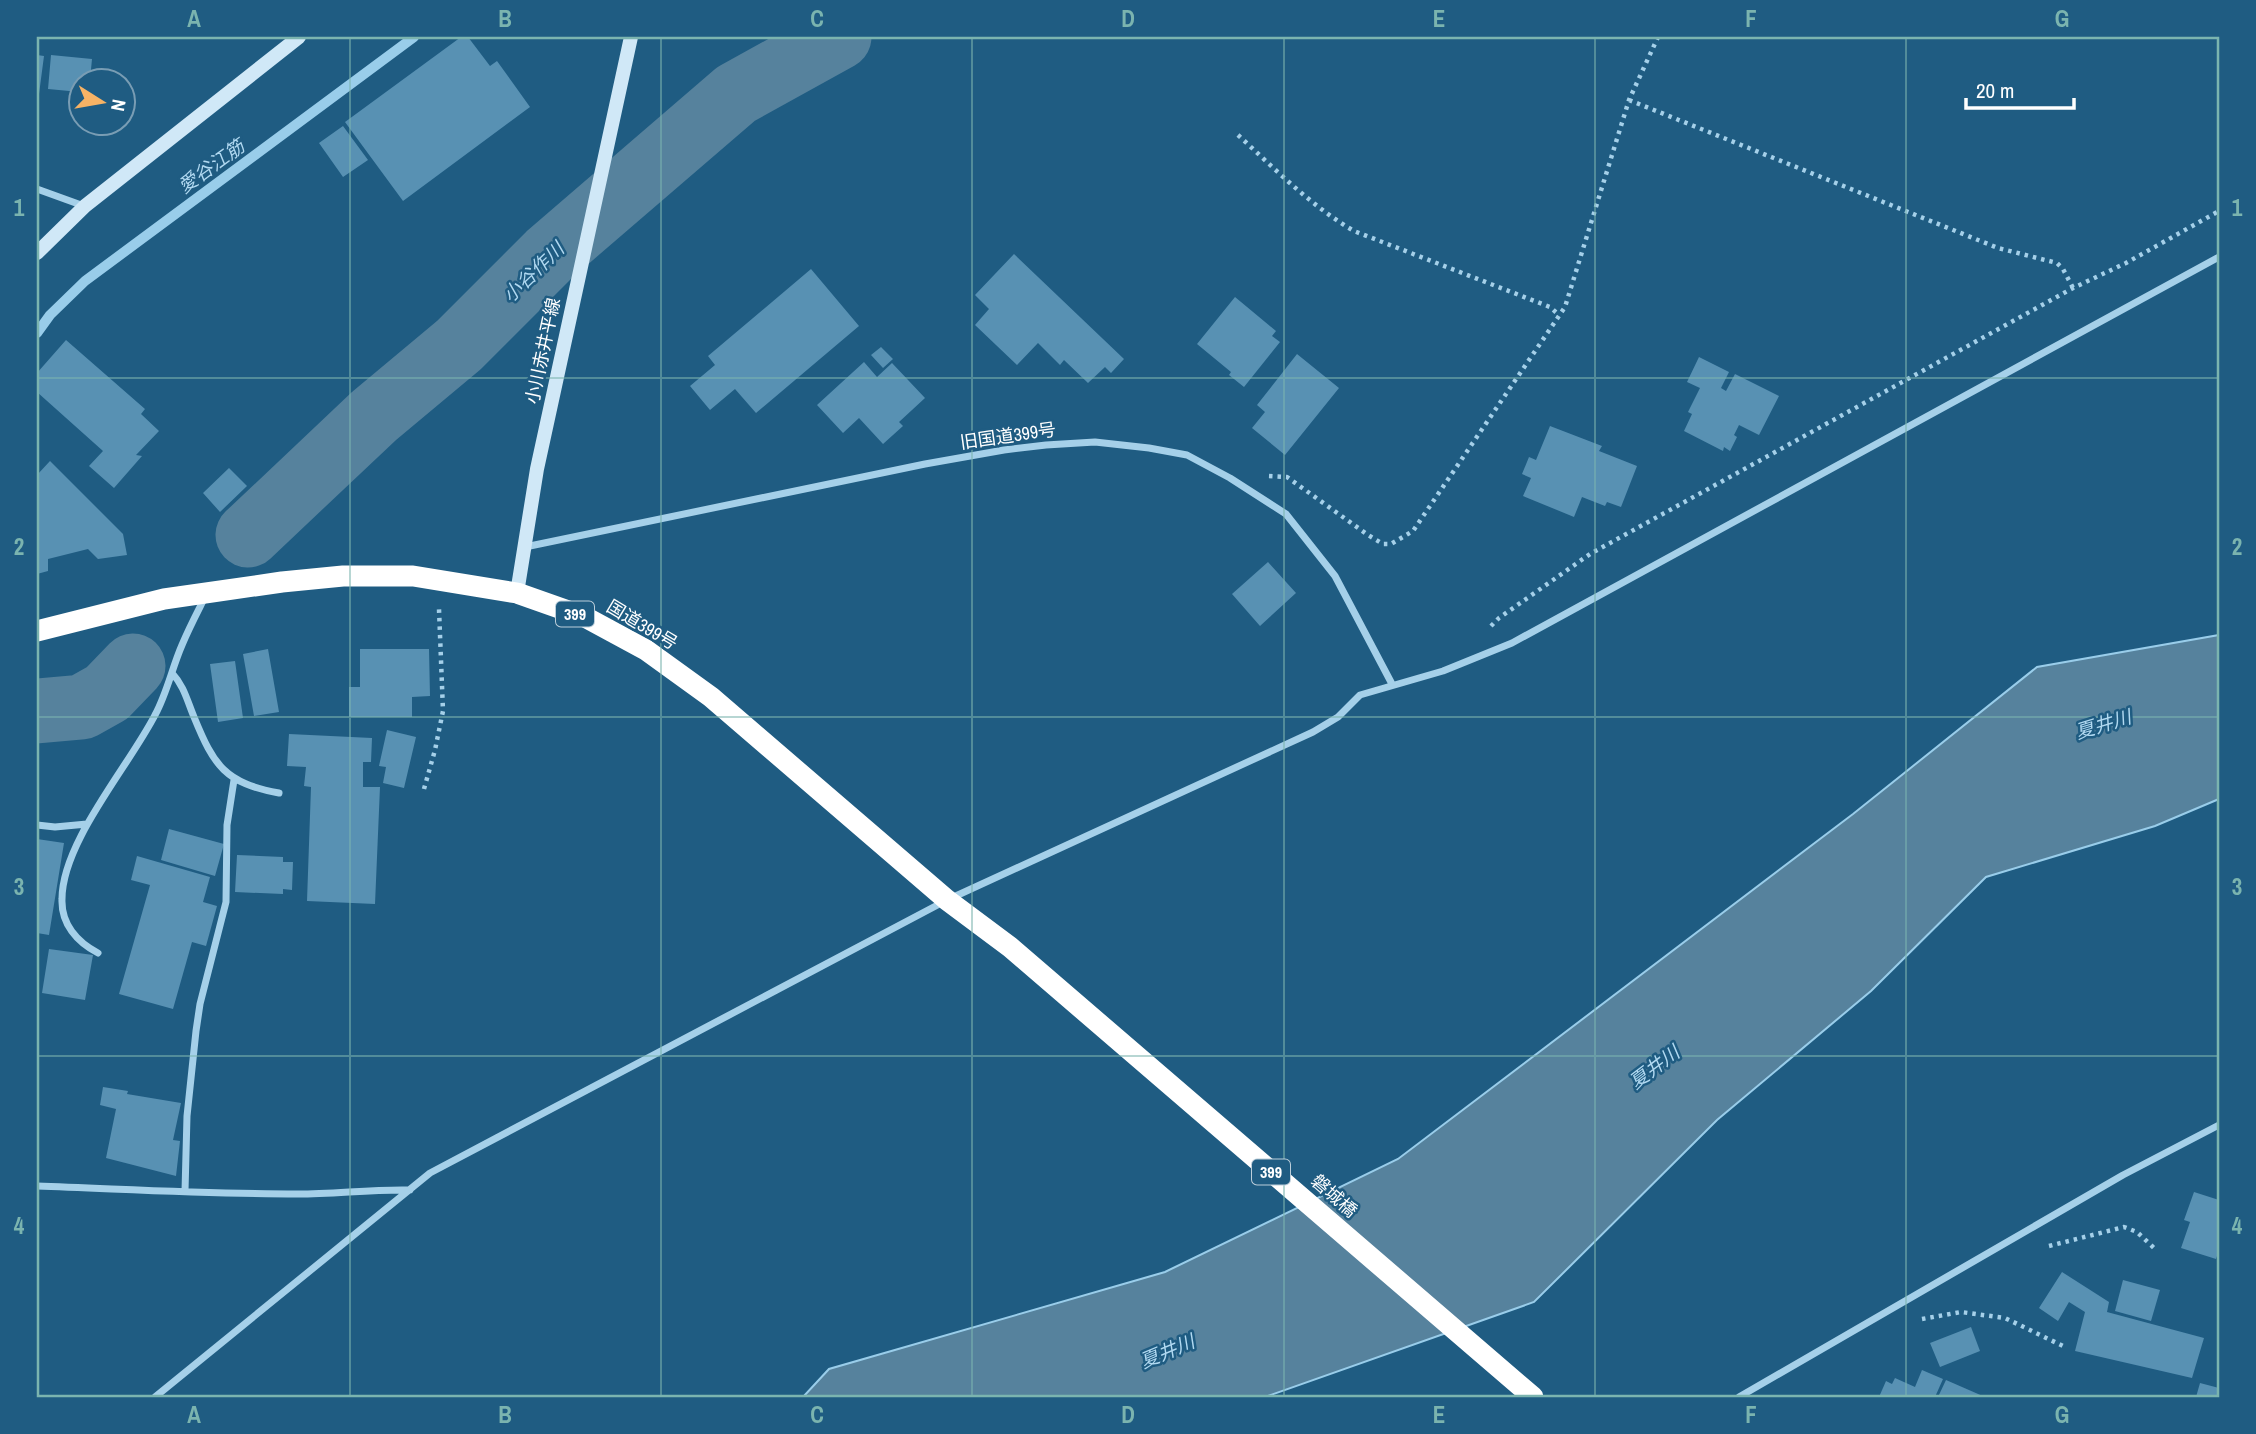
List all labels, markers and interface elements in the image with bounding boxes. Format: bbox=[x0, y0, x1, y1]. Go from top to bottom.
text: A bbox=[187, 3, 201, 34]
text: B bbox=[498, 3, 512, 34]
text: C bbox=[810, 3, 824, 34]
text: D bbox=[1121, 3, 1135, 34]
text: E bbox=[1433, 3, 1445, 34]
text: F bbox=[1745, 3, 1757, 34]
text: G bbox=[2055, 3, 2069, 34]
north arrow bbox=[66, 66, 136, 136]
scale bar bbox=[1966, 66, 2074, 110]
text: 20 m bbox=[1976, 76, 2014, 105]
text: N bbox=[105, 97, 133, 113]
water label: 愛谷江筋 bbox=[173, 131, 252, 199]
text: 1 bbox=[14, 192, 25, 223]
text: 1 bbox=[2232, 192, 2243, 223]
water label: 小谷作川 bbox=[497, 235, 571, 308]
street label: 小川赤井平線 bbox=[519, 295, 566, 406]
street label: 旧国道399号 bbox=[958, 416, 1058, 455]
text: 2 bbox=[14, 531, 24, 562]
text: 2 bbox=[2232, 531, 2242, 562]
street label: 国道399号 bbox=[602, 594, 682, 656]
road number: 399 bbox=[556, 601, 594, 626]
water label: 夏井川 bbox=[2072, 703, 2136, 745]
text: 3 bbox=[14, 871, 24, 902]
text: 3 bbox=[2232, 871, 2242, 902]
water label: 夏井川 bbox=[1623, 1038, 1686, 1095]
road number: 399 bbox=[1252, 1160, 1290, 1184]
street label: 磐城橋 bbox=[1306, 1168, 1363, 1223]
text: 4 bbox=[14, 1210, 25, 1241]
text: 4 bbox=[2232, 1210, 2243, 1241]
water label: 夏井川 bbox=[1136, 1327, 1200, 1374]
text: A bbox=[187, 1399, 201, 1430]
text: B bbox=[498, 1399, 512, 1430]
text: C bbox=[810, 1399, 824, 1430]
text: D bbox=[1121, 1399, 1135, 1430]
text: E bbox=[1433, 1399, 1445, 1430]
text: F bbox=[1745, 1399, 1757, 1430]
text: G bbox=[2055, 1399, 2069, 1430]

